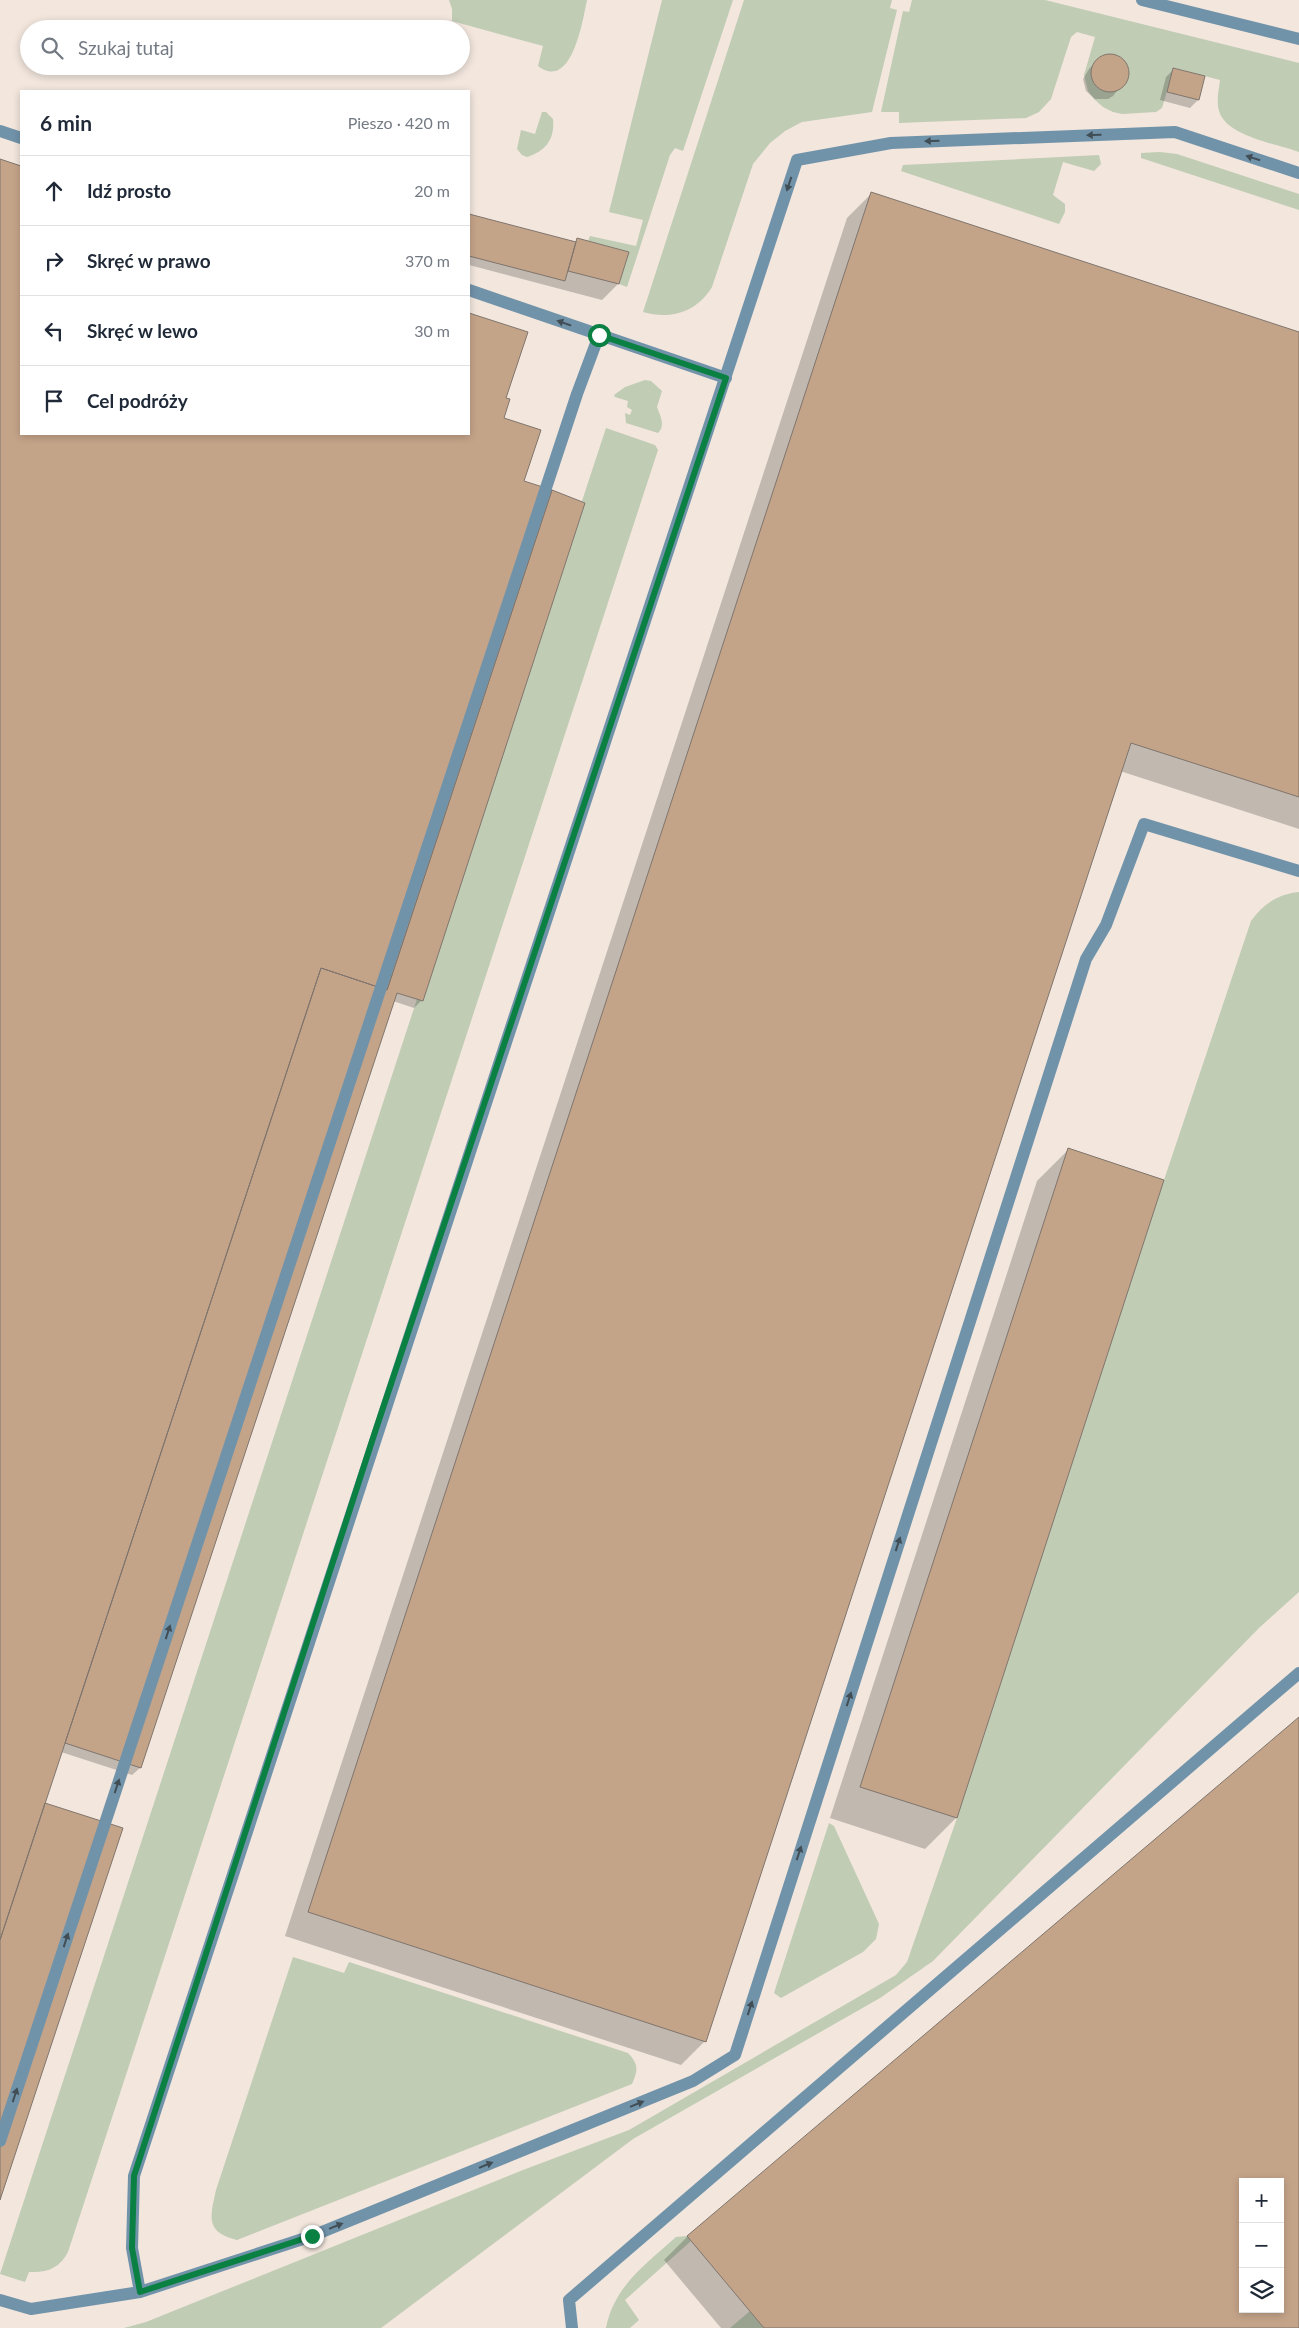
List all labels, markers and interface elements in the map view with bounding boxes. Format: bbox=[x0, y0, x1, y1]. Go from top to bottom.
search box bbox=[20, 20, 470, 75]
icon: search bbox=[38, 34, 66, 62]
text: Szukaj tutaj bbox=[78, 36, 174, 59]
text: 6 min bbox=[40, 110, 92, 135]
text: Pieszo · 420 m bbox=[348, 113, 450, 132]
one-way arrow bbox=[1086, 132, 1102, 140]
one-way arrow bbox=[924, 138, 940, 146]
one-way arrow bbox=[1245, 154, 1260, 161]
icon: ahead bbox=[40, 177, 68, 205]
one-way arrow bbox=[785, 177, 792, 192]
text: Idź prosto bbox=[87, 179, 171, 202]
text: 20 m bbox=[414, 181, 450, 200]
icon: right bbox=[40, 247, 68, 275]
text: Skręć w prawo bbox=[87, 249, 211, 272]
text: 370 m bbox=[405, 251, 450, 270]
icon: left bbox=[40, 317, 68, 345]
text: Skręć w lewo bbox=[87, 319, 198, 342]
one-way arrow bbox=[556, 319, 571, 327]
text: 30 m bbox=[414, 321, 450, 340]
route start bbox=[588, 324, 611, 347]
icon: arrive bbox=[40, 387, 68, 415]
text: Cel podróży bbox=[87, 389, 188, 412]
one-way arrow bbox=[895, 1536, 903, 1551]
one-way arrow bbox=[165, 1624, 172, 1639]
one-way arrow bbox=[845, 1691, 853, 1706]
one-way arrow bbox=[113, 1778, 121, 1793]
one-way arrow bbox=[796, 1846, 803, 1861]
one-way arrow bbox=[63, 1933, 71, 1948]
one-way arrow bbox=[746, 2000, 754, 2015]
one-way arrow bbox=[12, 2087, 20, 2102]
one-way arrow bbox=[630, 2100, 645, 2108]
one-way arrow bbox=[479, 2161, 494, 2169]
map controls bbox=[1239, 2178, 1284, 2313]
button: + bbox=[1239, 2178, 1284, 2223]
one-way arrow bbox=[329, 2222, 344, 2230]
button: − bbox=[1239, 2223, 1284, 2268]
route end bbox=[301, 2225, 324, 2248]
button: layers bbox=[1239, 2268, 1284, 2313]

